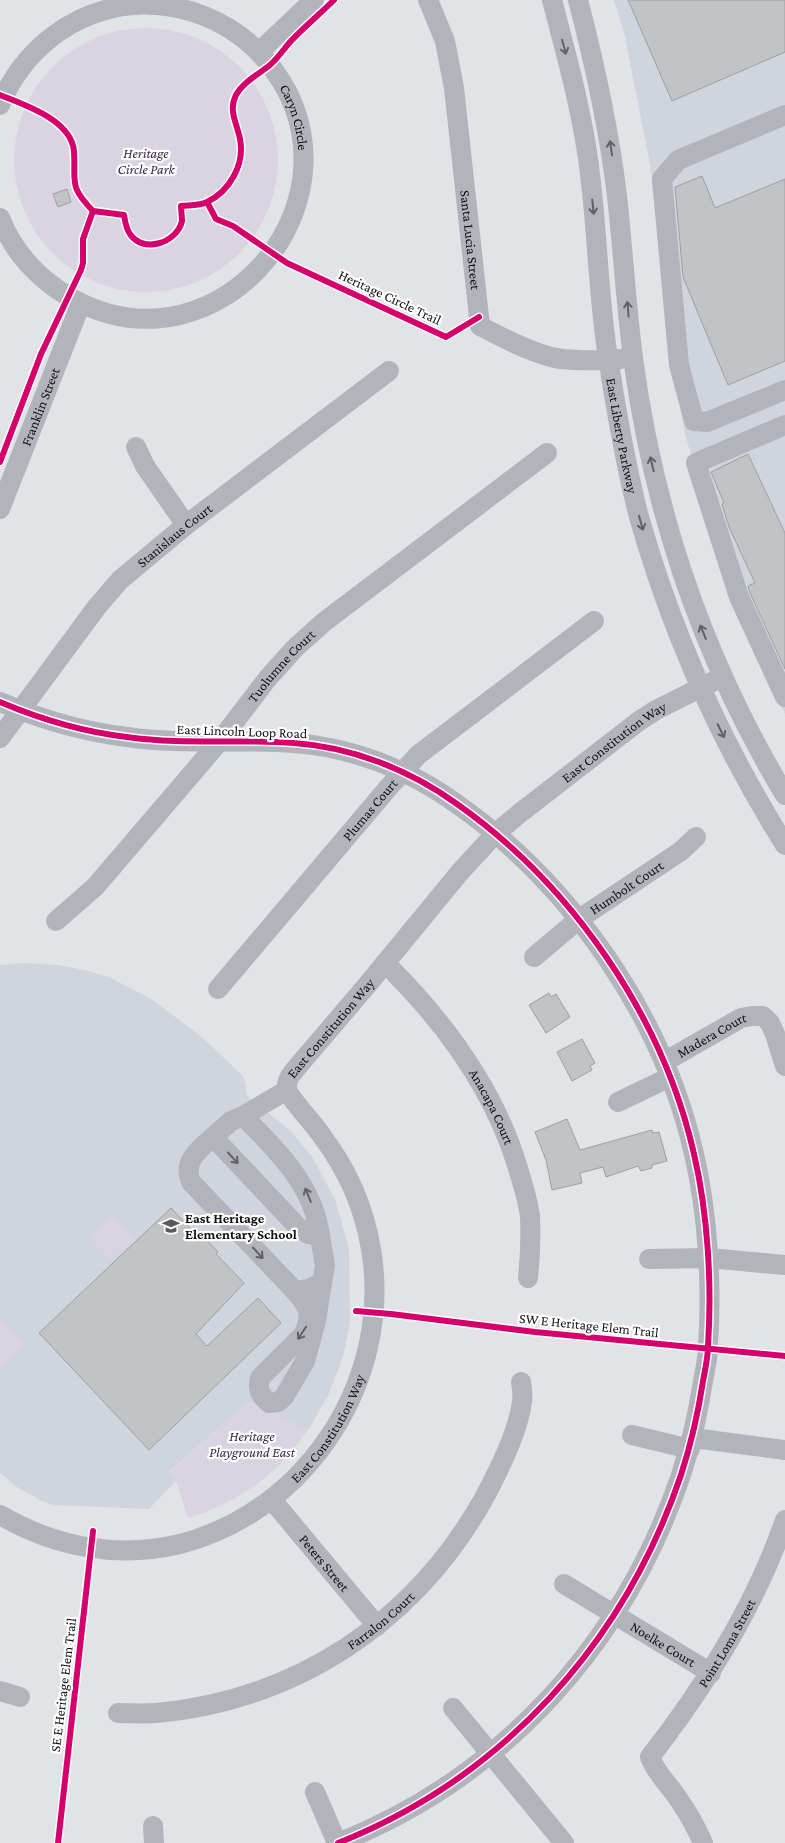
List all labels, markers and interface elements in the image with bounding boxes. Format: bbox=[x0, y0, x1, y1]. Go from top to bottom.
one-way arrow bbox=[560, 39, 569, 55]
street label: Caryn Circle bbox=[277, 81, 311, 151]
one-way arrow bbox=[605, 140, 615, 156]
park label: Heritage Circle Park bbox=[117, 145, 175, 177]
street label: Santa Lucia Street bbox=[457, 189, 484, 291]
one-way arrow bbox=[588, 199, 598, 215]
street label: Heritage Circle Trail bbox=[336, 266, 444, 328]
one-way arrow bbox=[624, 301, 633, 317]
street label: Franklin Street bbox=[18, 365, 63, 448]
street label: East Liberty Parkway bbox=[603, 377, 641, 495]
one-way arrow bbox=[647, 456, 656, 472]
street label: Stanislaus Court bbox=[134, 500, 216, 571]
one-way arrow bbox=[637, 514, 647, 530]
one-way arrow bbox=[697, 625, 707, 640]
street label: Tuolumne Court bbox=[244, 626, 318, 706]
street label: East Constitution Way bbox=[558, 698, 669, 786]
street label: East Lincoln Loop Road bbox=[176, 721, 308, 741]
one-way arrow bbox=[717, 723, 726, 738]
street label: Plumas Court bbox=[339, 775, 401, 844]
street label: Humbolt Court bbox=[587, 857, 667, 918]
street label: East Constitution Way bbox=[283, 975, 378, 1081]
street label: Madera Court bbox=[674, 1009, 748, 1061]
street label: Anacapa Court bbox=[466, 1066, 517, 1147]
one-way arrow bbox=[227, 1152, 239, 1164]
one-way arrow bbox=[302, 1188, 311, 1203]
place label: East Heritage Elementary School bbox=[185, 1210, 297, 1242]
school or university icon: East Heritage Elementary School bbox=[161, 1216, 181, 1236]
one-way arrow bbox=[252, 1247, 264, 1260]
street label: SW E Heritage Elem Trail bbox=[519, 1310, 660, 1340]
one-way arrow bbox=[297, 1326, 307, 1340]
street label: East Constitution Way bbox=[287, 1372, 368, 1486]
park label: Heritage Playground East bbox=[209, 1428, 296, 1460]
street label: Peters Street bbox=[296, 1531, 353, 1595]
street label: Farralon Court bbox=[344, 1588, 418, 1653]
street label: Point Loma Street bbox=[695, 1596, 759, 1690]
street label: SE E Heritage Elem Trail bbox=[47, 1617, 79, 1753]
street label: Noelke Court bbox=[628, 1618, 699, 1670]

